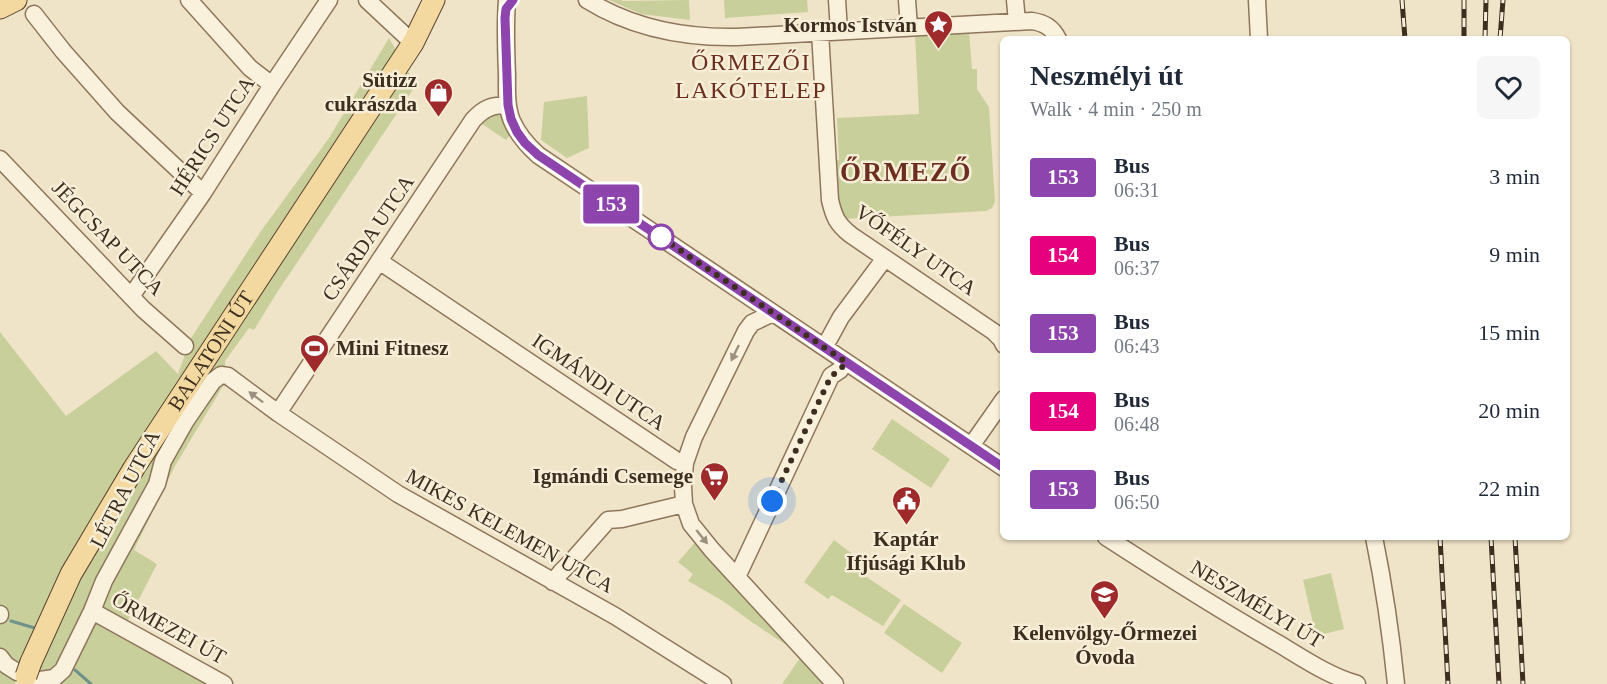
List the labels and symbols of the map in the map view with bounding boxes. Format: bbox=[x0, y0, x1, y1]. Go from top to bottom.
place icon: Kormos István bbox=[922, 9, 954, 51]
place label: Kormos István bbox=[783, 13, 917, 37]
district label: ŐRMEZŐI LAKÓTELEP bbox=[675, 49, 827, 103]
place label: Sütizz cukrászda bbox=[325, 68, 417, 116]
street label: HÉRICS UTCA bbox=[165, 71, 260, 200]
shop icon: Sütizz cukrászda bbox=[422, 76, 454, 118]
district label: ŐRMEZŐ bbox=[840, 156, 972, 187]
street label: CSÁRDA UTCA bbox=[317, 170, 419, 305]
street label: JÉGCSAP UTCA bbox=[47, 176, 169, 301]
line badge: 153 bbox=[576, 184, 646, 224]
street label: VŐFÉLY UTCA bbox=[851, 199, 982, 301]
unlabelled marker bbox=[648, 224, 674, 250]
street label: BALATONI ÚT bbox=[163, 287, 259, 415]
street label: IGMÁNDI UTCA bbox=[528, 329, 671, 436]
sports icon: Mini Fitnesz bbox=[299, 332, 331, 374]
place label: Mini Fitnesz bbox=[336, 336, 449, 360]
one-way arrow bbox=[730, 344, 740, 361]
one-way arrow bbox=[248, 390, 264, 403]
street label: LÉTRA UTCA bbox=[85, 425, 165, 552]
supermarket icon: Igmándi Csemege bbox=[698, 460, 730, 502]
street label: MIKES KELEMEN UTCA bbox=[402, 464, 619, 598]
place label: Igmándi Csemege bbox=[533, 464, 693, 488]
public building icon: Kaptár Ifjúsági Klub bbox=[890, 484, 922, 526]
your location bbox=[757, 486, 787, 516]
place label: Kaptár Ifjúsági Klub bbox=[846, 527, 966, 575]
one-way arrow bbox=[695, 529, 708, 545]
street label: NESZMÉLYI ÚT bbox=[1186, 555, 1328, 653]
school or university icon: Kelenvölgy-Őrmezei Óvoda bbox=[1089, 578, 1121, 620]
street label: ŐRMEZEI ÚT bbox=[108, 587, 230, 669]
place label: Kelenvölgy-Őrmezei Óvoda bbox=[1013, 621, 1197, 669]

